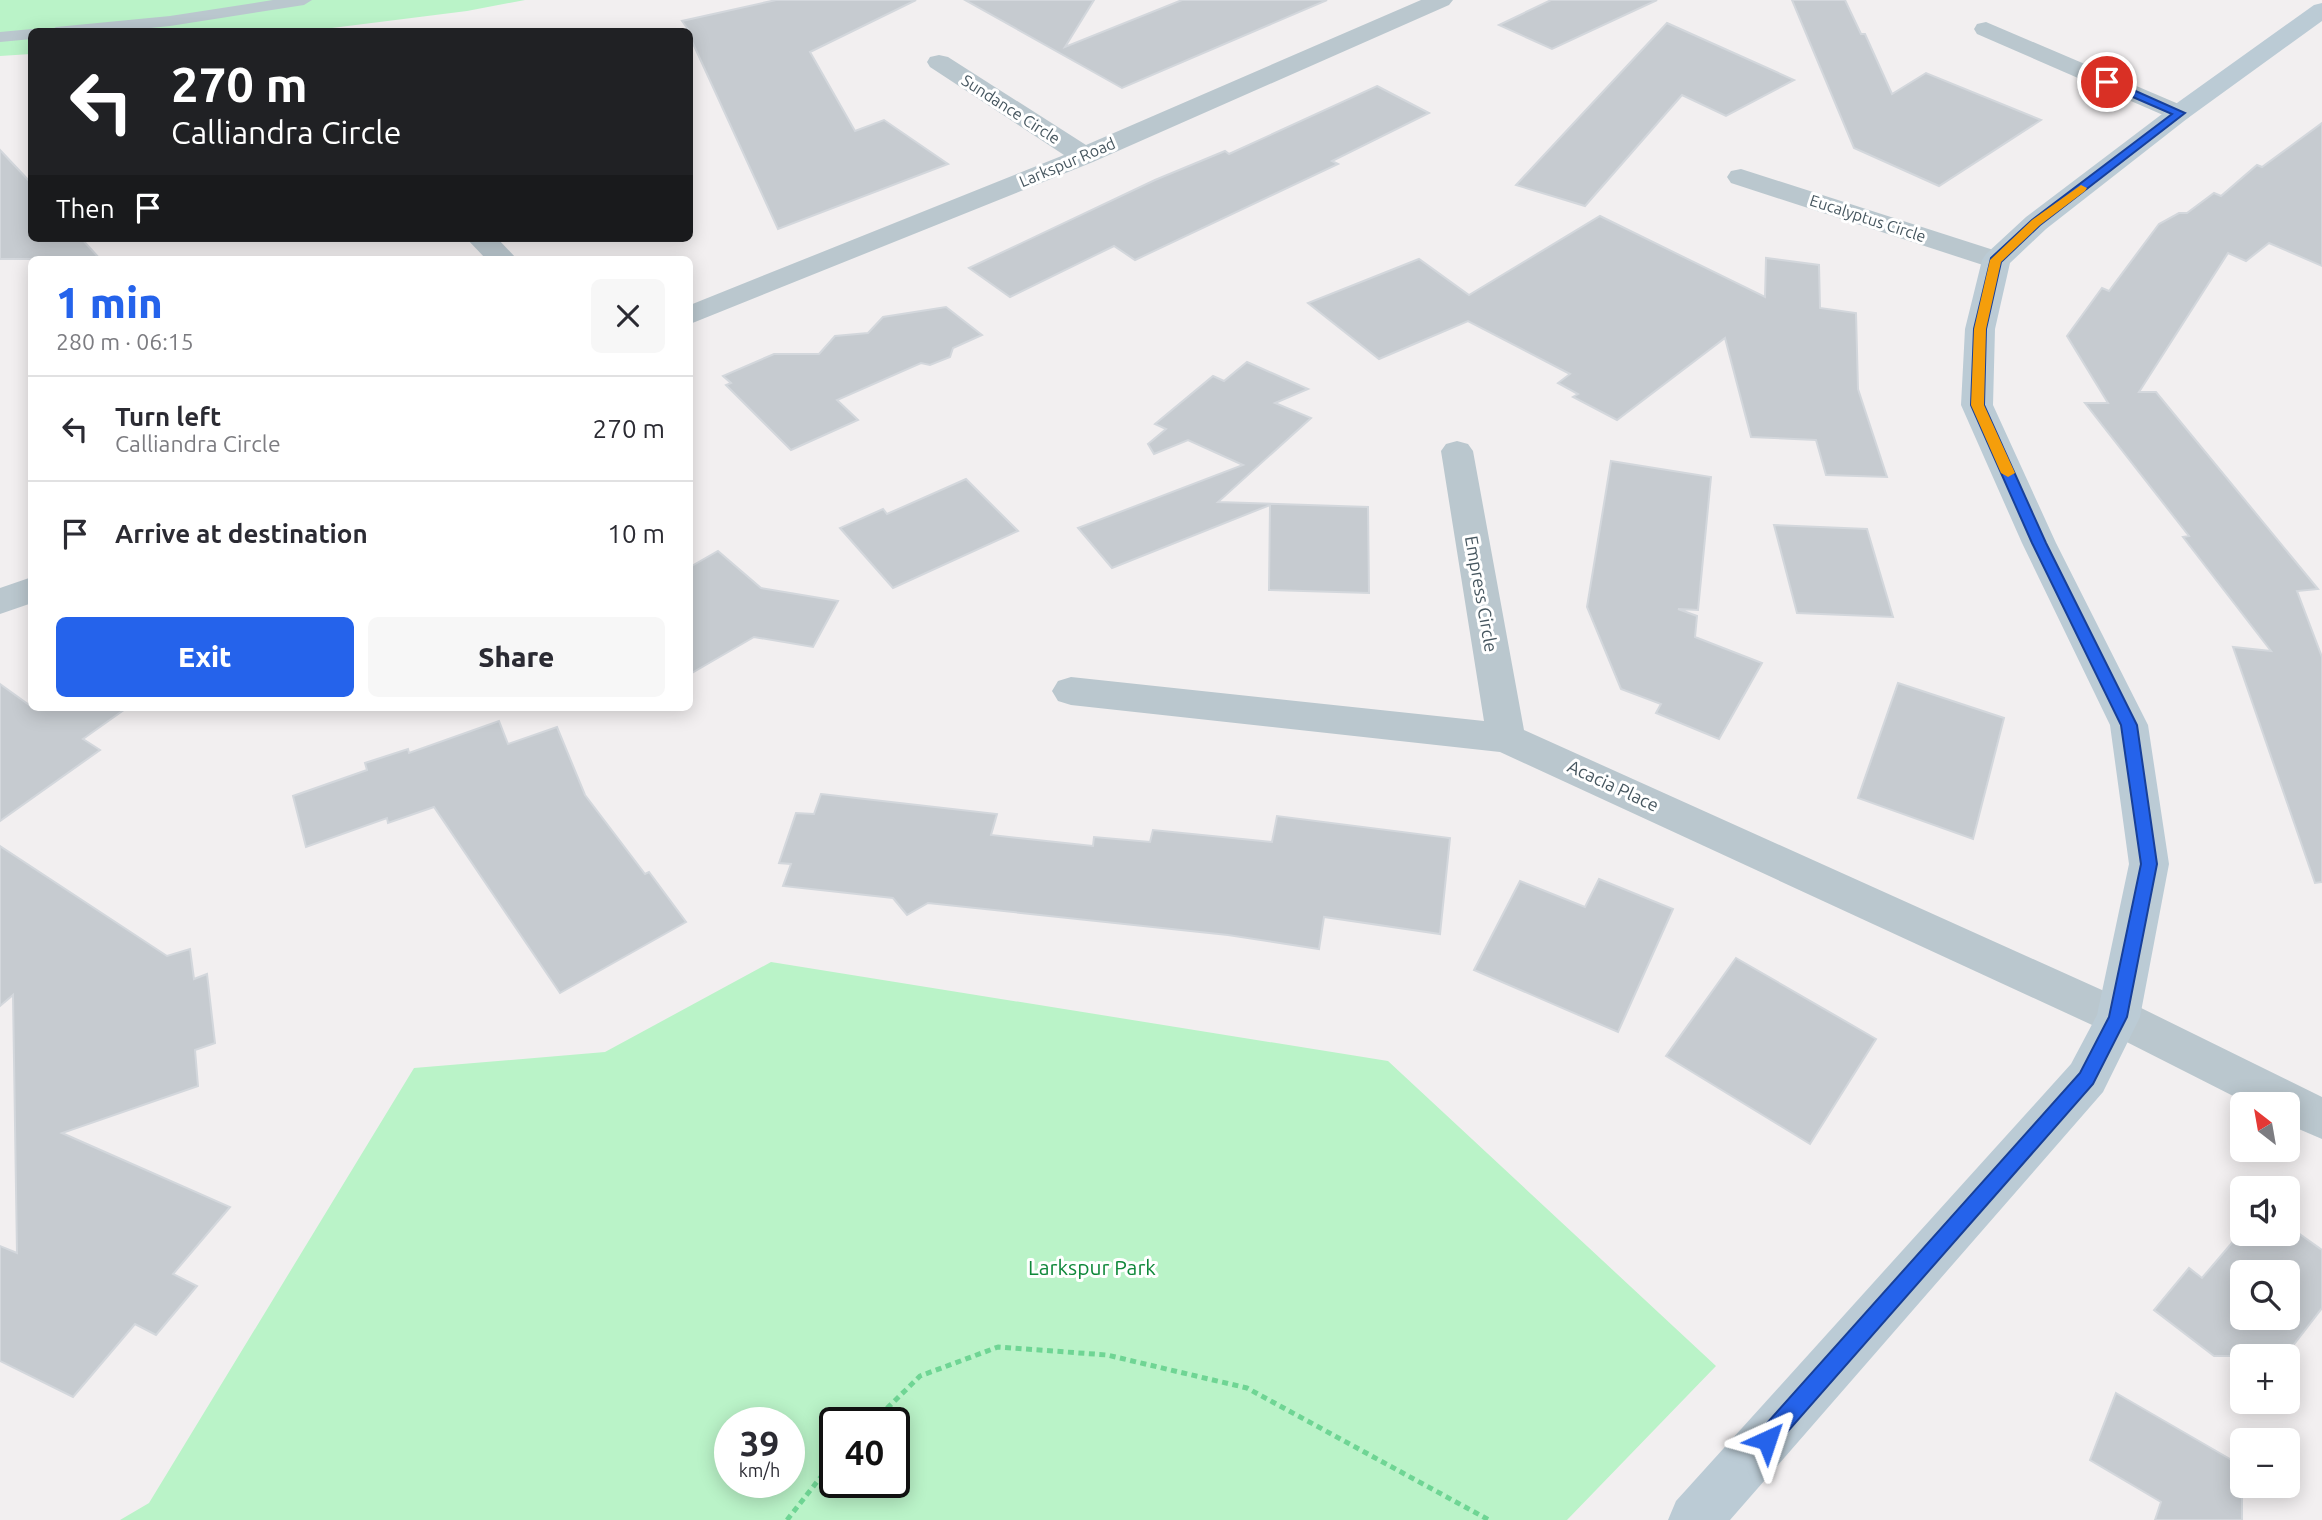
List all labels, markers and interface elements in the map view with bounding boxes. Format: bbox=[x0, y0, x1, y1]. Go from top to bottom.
pin bbox=[2077, 52, 2137, 112]
icon: left bbox=[56, 56, 147, 147]
text: 270 m bbox=[171, 56, 308, 111]
icon: arrive bbox=[2088, 63, 2126, 101]
street label: Sundance Circle bbox=[959, 71, 1063, 147]
text: Calliandra Circle bbox=[171, 114, 401, 150]
street label: Larkspur Road bbox=[1016, 134, 1118, 190]
icon: arrive bbox=[129, 189, 167, 227]
street label: Eucalyptus Circle bbox=[1808, 191, 1928, 245]
text: Then bbox=[56, 194, 115, 223]
text: 1 min bbox=[56, 279, 163, 326]
button: close bbox=[591, 279, 665, 353]
text: 280 m · 06:15 bbox=[56, 329, 194, 354]
text: Turn left bbox=[115, 402, 221, 431]
icon: left bbox=[56, 410, 94, 448]
text: 270 m bbox=[593, 414, 665, 443]
text: Calliandra Circle bbox=[115, 431, 281, 456]
icon: arrive bbox=[56, 515, 94, 553]
text: Arrive at destination bbox=[115, 519, 368, 548]
text: 10 m bbox=[607, 519, 665, 548]
street label: Empress Circle bbox=[1462, 534, 1502, 654]
button: Exit bbox=[56, 617, 354, 697]
button: Share bbox=[368, 617, 665, 697]
street label: Acacia Place bbox=[1565, 755, 1662, 815]
north arrow bbox=[2230, 1092, 2300, 1162]
map controls bbox=[2230, 1092, 2300, 1498]
button: sound bbox=[2230, 1176, 2300, 1246]
park label: Larkspur Park bbox=[1028, 1255, 1156, 1279]
button: search bbox=[2230, 1260, 2300, 1330]
button: + bbox=[2230, 1344, 2300, 1414]
position arrow bbox=[1730, 1403, 1804, 1477]
speed limit sign: 40 bbox=[819, 1407, 910, 1498]
text: 39 bbox=[740, 1423, 779, 1463]
button: − bbox=[2230, 1428, 2300, 1498]
text: km/h bbox=[739, 1460, 780, 1480]

